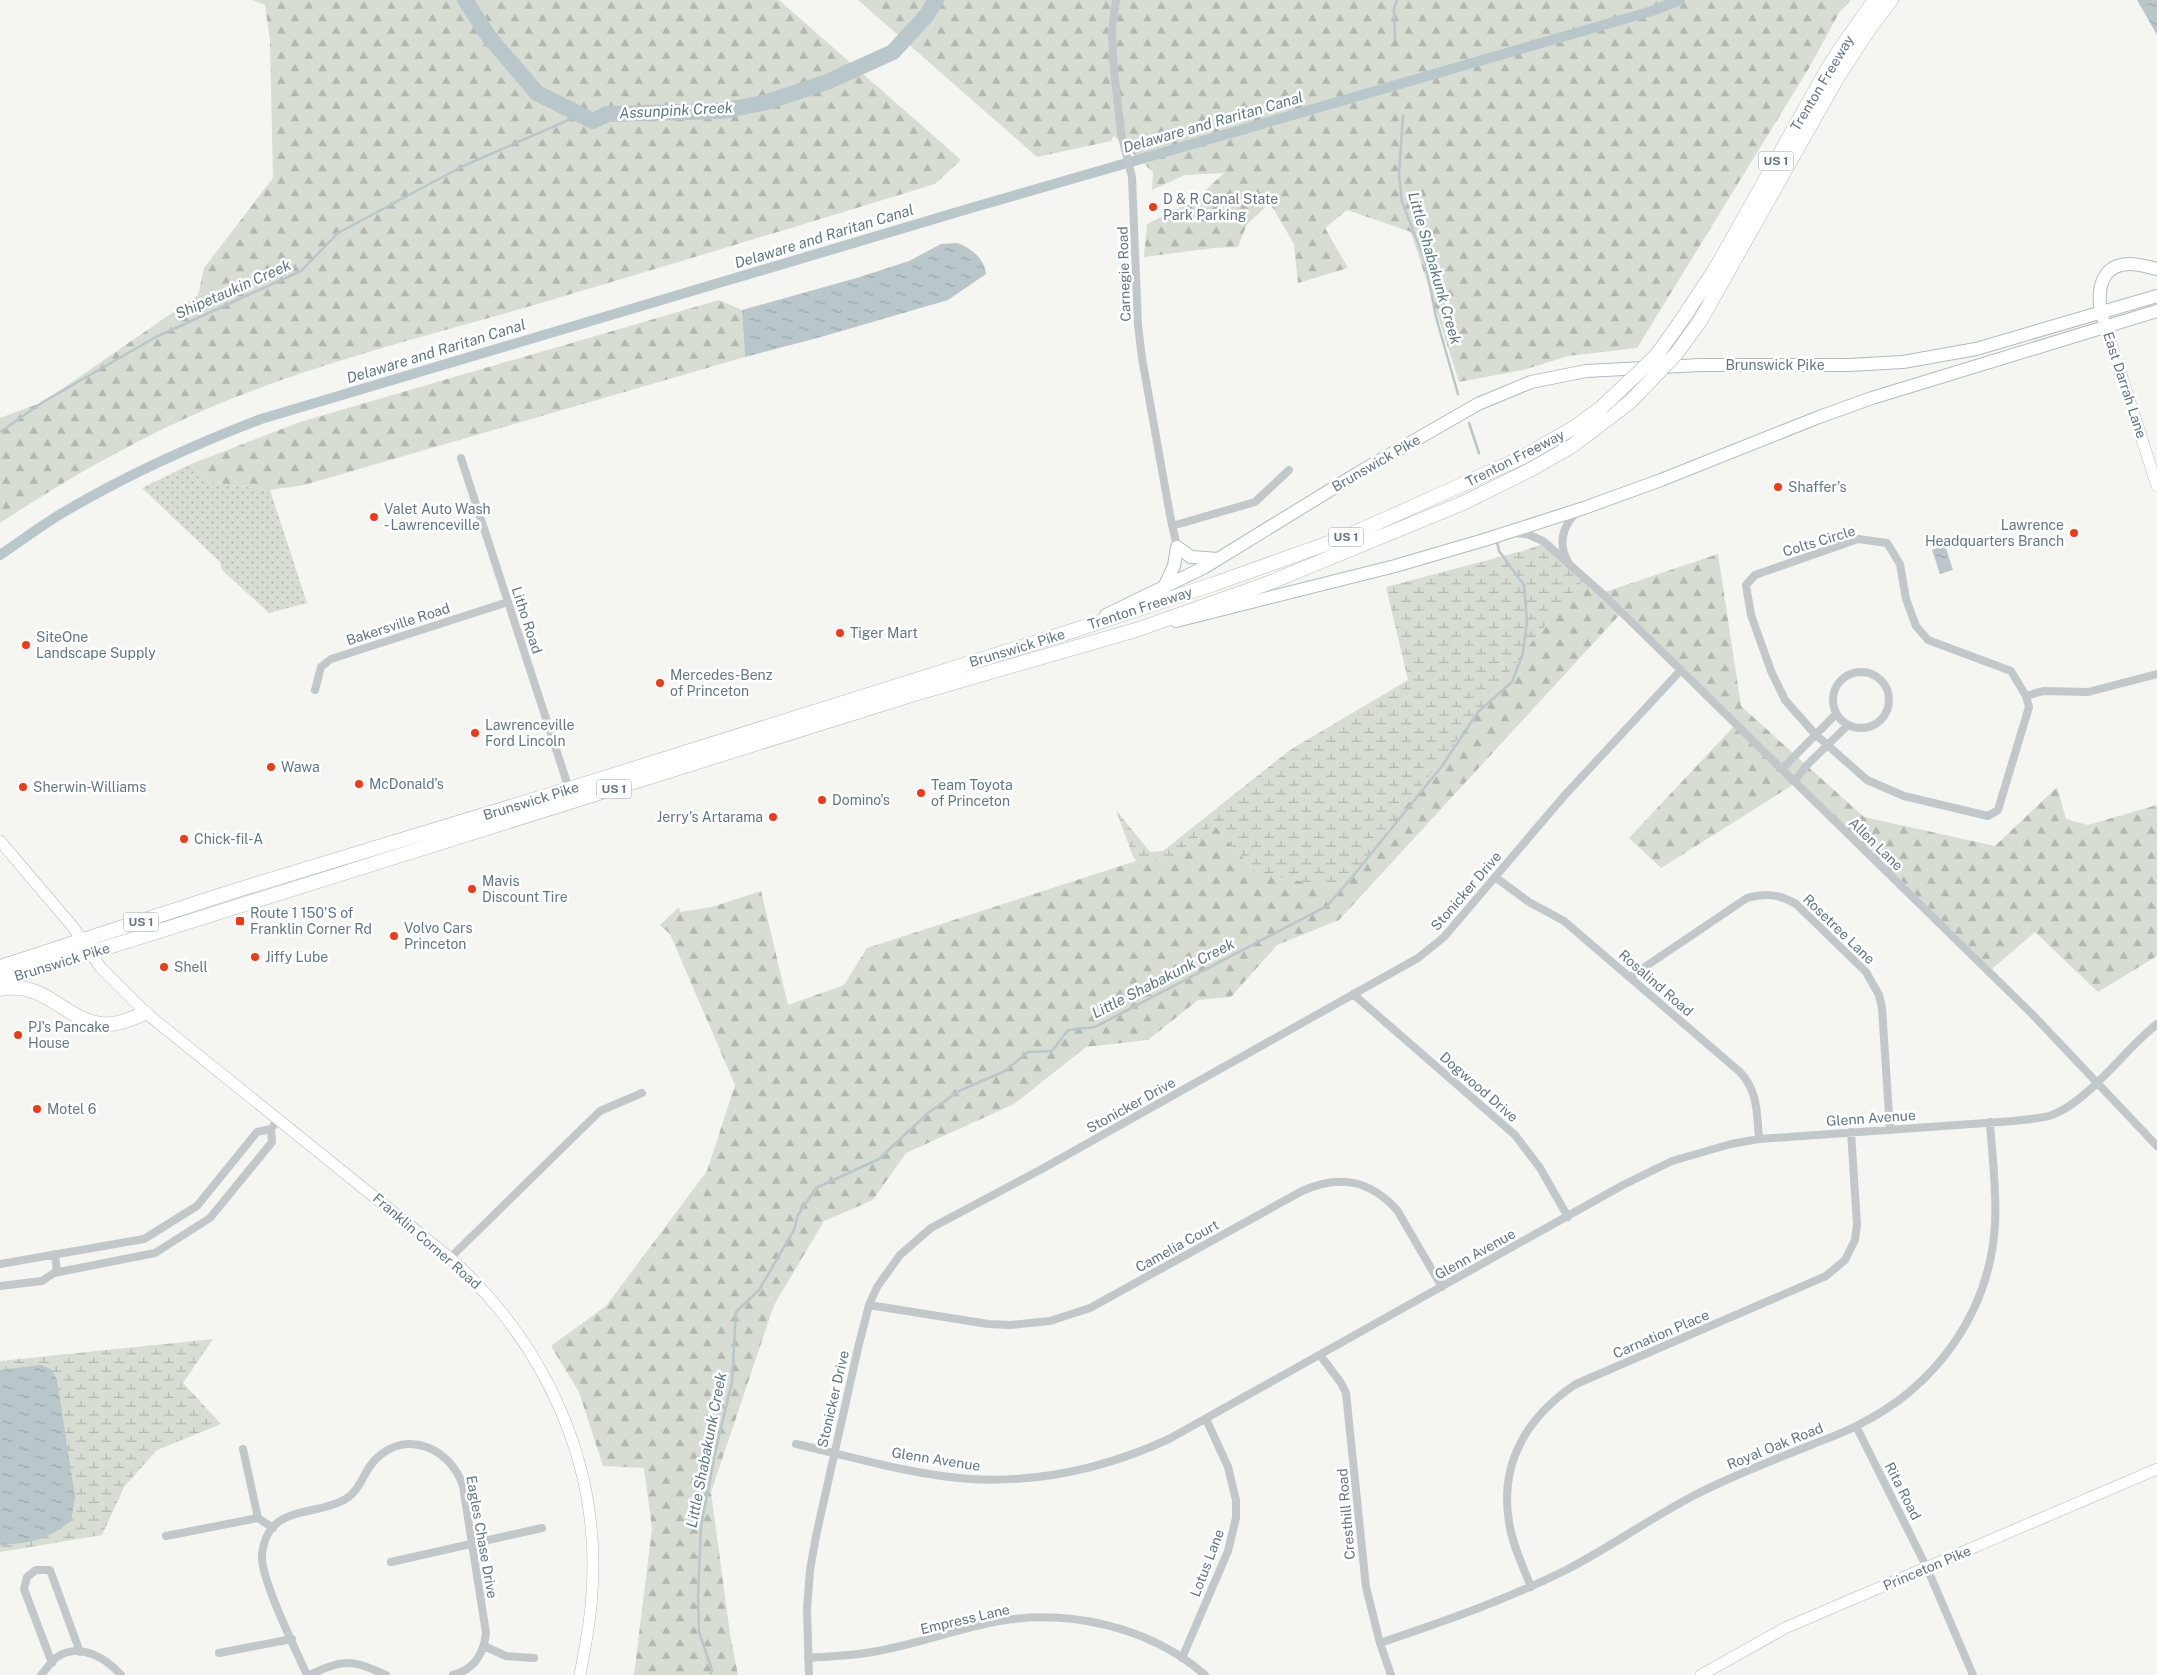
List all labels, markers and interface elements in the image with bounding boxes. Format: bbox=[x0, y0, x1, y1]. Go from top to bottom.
street label: Trenton Freeway bbox=[1787, 32, 1857, 134]
water label: Delaware and Raritan Canal bbox=[1121, 88, 1305, 156]
water label: Assunpink Creek bbox=[619, 98, 734, 121]
road number: US 1 bbox=[1758, 152, 1794, 170]
water label: Little Shabakunk Creek bbox=[1405, 190, 1465, 347]
place label: D & R Canal State Park Parking bbox=[1163, 191, 1278, 223]
water label: Delaware and Raritan Canal bbox=[732, 201, 916, 271]
marker: D & R Canal State Park Parking bbox=[1147, 201, 1159, 213]
street label: Carnegie Road bbox=[1114, 226, 1134, 322]
water label: Shipetaukin Creek bbox=[173, 256, 294, 322]
water label: Delaware and Raritan Canal bbox=[344, 316, 528, 386]
street label: East Darrah Lane bbox=[2100, 330, 2150, 440]
street label: Brunswick Pike bbox=[1725, 357, 1825, 373]
street label: Trenton Freeway bbox=[1463, 426, 1568, 490]
street label: Brunswick Pike bbox=[1329, 431, 1423, 495]
place label: Shaffer's bbox=[1788, 479, 1847, 495]
marker: Shaffer's bbox=[1772, 481, 1784, 493]
place label: Valet Auto Wash - Lawrenceville bbox=[384, 501, 491, 533]
marker: Valet Auto Wash - Lawrenceville bbox=[368, 511, 380, 523]
place label: Lawrence Headquarters Branch bbox=[1925, 517, 2064, 549]
street label: Colts Circle bbox=[1781, 522, 1857, 560]
marker: Lawrence Headquarters Branch bbox=[2068, 527, 2080, 539]
road number: US 1 bbox=[1328, 528, 1364, 546]
street label: Trenton Freeway bbox=[1086, 583, 1195, 632]
street label: Litho Road bbox=[509, 585, 545, 655]
street label: Bakersville Road bbox=[344, 600, 452, 648]
place label: Tiger Mart bbox=[850, 625, 918, 641]
street label: Brunswick Pike bbox=[967, 626, 1067, 670]
marker: Tiger Mart bbox=[834, 627, 846, 639]
place label: SiteOne Landscape Supply bbox=[36, 629, 156, 661]
marker: SiteOne Landscape Supply bbox=[20, 639, 32, 651]
place label: Mercedes-Benz of Princeton bbox=[670, 667, 773, 699]
marker: Mercedes-Benz of Princeton bbox=[654, 677, 666, 689]
place label: Lawrenceville Ford Lincoln bbox=[485, 717, 575, 749]
marker: Lawrenceville Ford Lincoln bbox=[469, 727, 481, 739]
place label: Wawa bbox=[281, 759, 320, 775]
marker: Wawa bbox=[265, 761, 277, 773]
place label: McDonald's bbox=[369, 776, 444, 792]
place label: Team Toyota of Princeton bbox=[931, 777, 1013, 809]
marker: McDonald's bbox=[353, 778, 365, 790]
place label: Sherwin-Williams bbox=[33, 779, 146, 795]
street label: Brunswick Pike bbox=[481, 779, 581, 823]
road number: US 1 bbox=[596, 780, 632, 799]
marker: Sherwin-Williams bbox=[17, 781, 29, 793]
marker: Team Toyota of Princeton bbox=[915, 787, 927, 799]
place label: Domino's bbox=[832, 792, 890, 808]
marker: Domino's bbox=[816, 794, 828, 806]
place label: Jerry's Artarama bbox=[657, 809, 763, 825]
marker: Jerry's Artarama bbox=[767, 811, 779, 823]
street label: Allen Lane bbox=[1846, 814, 1906, 874]
place label: Chick-fil-A bbox=[194, 831, 263, 847]
marker: Chick-fil-A bbox=[178, 833, 190, 845]
street label: Stonicker Drive bbox=[1427, 848, 1505, 934]
place label: Mavis Discount Tire bbox=[482, 873, 568, 905]
marker: Mavis Discount Tire bbox=[466, 883, 478, 895]
street label: Rosetree Lane bbox=[1800, 891, 1878, 967]
place label: Route 1 150'S of Franklin Corner Rd bbox=[250, 905, 372, 937]
road number: US 1 bbox=[124, 912, 158, 932]
marker: Route 1 150'S of Franklin Corner Rd bbox=[234, 915, 246, 927]
place label: Volvo Cars Princeton bbox=[404, 920, 473, 952]
marker: Volvo Cars Princeton bbox=[388, 930, 400, 942]
water label: Little Shabakunk Creek bbox=[1089, 934, 1238, 1021]
street label: Brunswick Pike bbox=[12, 940, 112, 984]
street label: Rosalind Road bbox=[1616, 947, 1696, 1019]
place label: Jiffy Lube bbox=[265, 949, 328, 965]
marker: Jiffy Lube bbox=[249, 951, 261, 963]
place label: Shell bbox=[174, 959, 208, 975]
marker: Shell bbox=[158, 961, 170, 973]
place label: PJ's Pancake House bbox=[28, 1019, 110, 1051]
marker: PJ's Pancake House bbox=[12, 1029, 24, 1041]
street label: Dogwood Drive bbox=[1437, 1049, 1521, 1125]
street label: Stonicker Drive bbox=[1084, 1074, 1178, 1136]
place label: Motel 6 bbox=[47, 1101, 97, 1117]
marker: Motel 6 bbox=[31, 1103, 43, 1115]
street label: Glenn Avenue bbox=[1826, 1107, 1916, 1129]
street label: Franklin Corner Road bbox=[370, 1190, 484, 1292]
street label: Camelia Court bbox=[1133, 1217, 1221, 1275]
street label: Glenn Avenue bbox=[1432, 1225, 1518, 1283]
street label: Carnation Place bbox=[1611, 1307, 1712, 1361]
street label: Stonicker Drive bbox=[814, 1349, 852, 1449]
water label: Little Shabakunk Creek bbox=[683, 1370, 730, 1529]
street label: Royal Oak Road bbox=[1725, 1419, 1825, 1473]
street label: Glenn Avenue bbox=[890, 1444, 982, 1474]
street label: Rita Road bbox=[1882, 1460, 1924, 1522]
street label: Cresthill Road bbox=[1334, 1468, 1358, 1560]
street label: Eagles Chase Drive bbox=[463, 1474, 501, 1600]
street label: Lotus Lane bbox=[1187, 1527, 1227, 1599]
street label: Princeton Pike bbox=[1881, 1542, 1973, 1594]
street label: Empress Lane bbox=[919, 1601, 1011, 1637]

